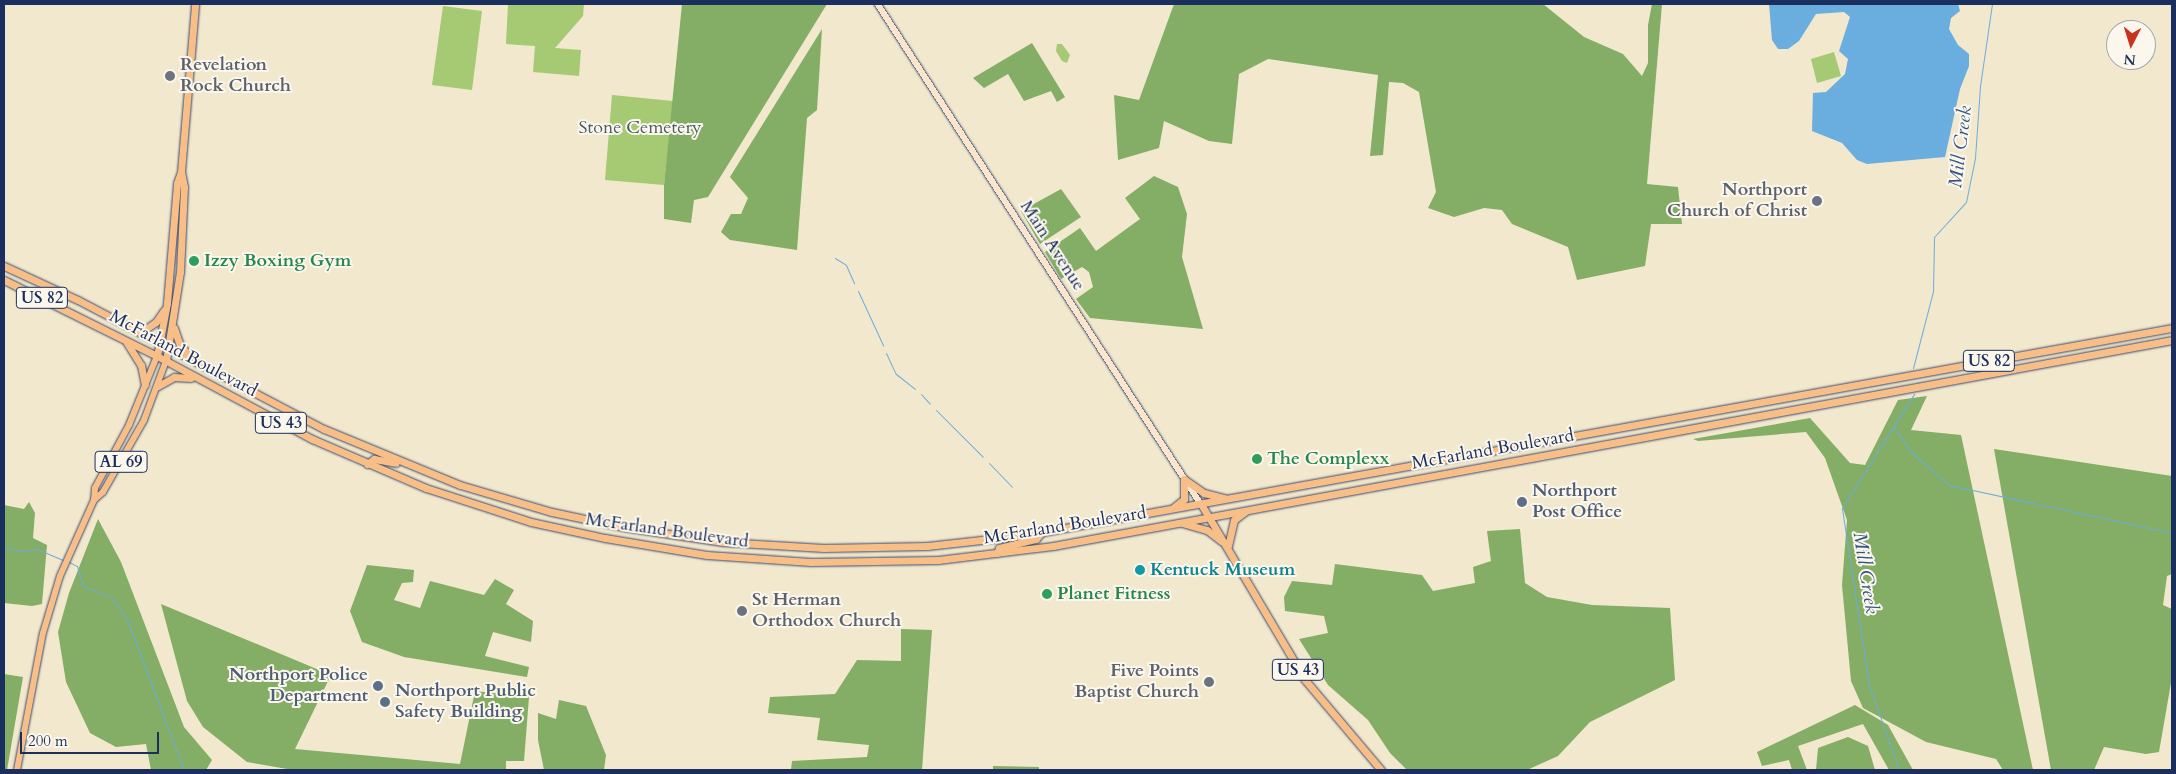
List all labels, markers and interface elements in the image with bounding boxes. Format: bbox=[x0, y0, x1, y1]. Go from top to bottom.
north arrow bbox=[2106, 20, 2156, 70]
text: N bbox=[2123, 49, 2137, 69]
place label: Revelation Rock Church bbox=[180, 55, 291, 98]
marker: Revelation Rock Church bbox=[164, 70, 176, 82]
water label: Mill Creek bbox=[1945, 105, 1977, 189]
park label: Stone Cemetery bbox=[579, 117, 701, 139]
place label: Northport Church of Christ bbox=[1667, 180, 1807, 222]
marker: Northport Church of Christ bbox=[1811, 195, 1823, 207]
street label: Main Avenue bbox=[1015, 197, 1089, 295]
place label: Izzy Boxing Gym bbox=[204, 250, 351, 272]
marker: Izzy Boxing Gym bbox=[188, 255, 200, 267]
road number: US 82 bbox=[16, 284, 68, 312]
street label: McFarland Boulevard bbox=[105, 306, 261, 402]
road number: US 82 bbox=[1963, 348, 2015, 374]
road number: US 43 bbox=[255, 409, 307, 436]
street label: McFarland Boulevard bbox=[1410, 425, 1576, 475]
road number: AL 69 bbox=[94, 448, 148, 476]
place label: The Complexx bbox=[1267, 448, 1390, 470]
marker: The Complexx bbox=[1251, 453, 1263, 465]
place label: Northport Post Office bbox=[1532, 481, 1622, 524]
marker: Northport Post Office bbox=[1516, 496, 1528, 508]
street label: McFarland Boulevard bbox=[982, 502, 1148, 550]
street label: McFarland Boulevard bbox=[584, 509, 750, 553]
water label: Mill Creek bbox=[1847, 531, 1883, 615]
place label: Kentuck Museum bbox=[1150, 559, 1295, 581]
marker: Kentuck Museum bbox=[1134, 564, 1146, 576]
place label: Planet Fitness bbox=[1057, 583, 1170, 605]
marker: Planet Fitness bbox=[1041, 588, 1053, 600]
place label: St Herman Orthodox Church bbox=[752, 590, 901, 632]
marker: St Herman Orthodox Church bbox=[736, 605, 748, 617]
road number: US 43 bbox=[1272, 656, 1324, 684]
place label: Five Points Baptist Church bbox=[1074, 661, 1199, 704]
place label: Northport Police Department bbox=[229, 665, 368, 708]
marker: Five Points Baptist Church bbox=[1203, 676, 1215, 688]
marker: Northport Police Department bbox=[372, 680, 384, 692]
place label: Northport Public Safety Building bbox=[395, 681, 536, 724]
marker: Northport Public Safety Building bbox=[379, 696, 391, 708]
scale bar bbox=[22, 722, 161, 754]
text: 200 m bbox=[28, 731, 68, 751]

